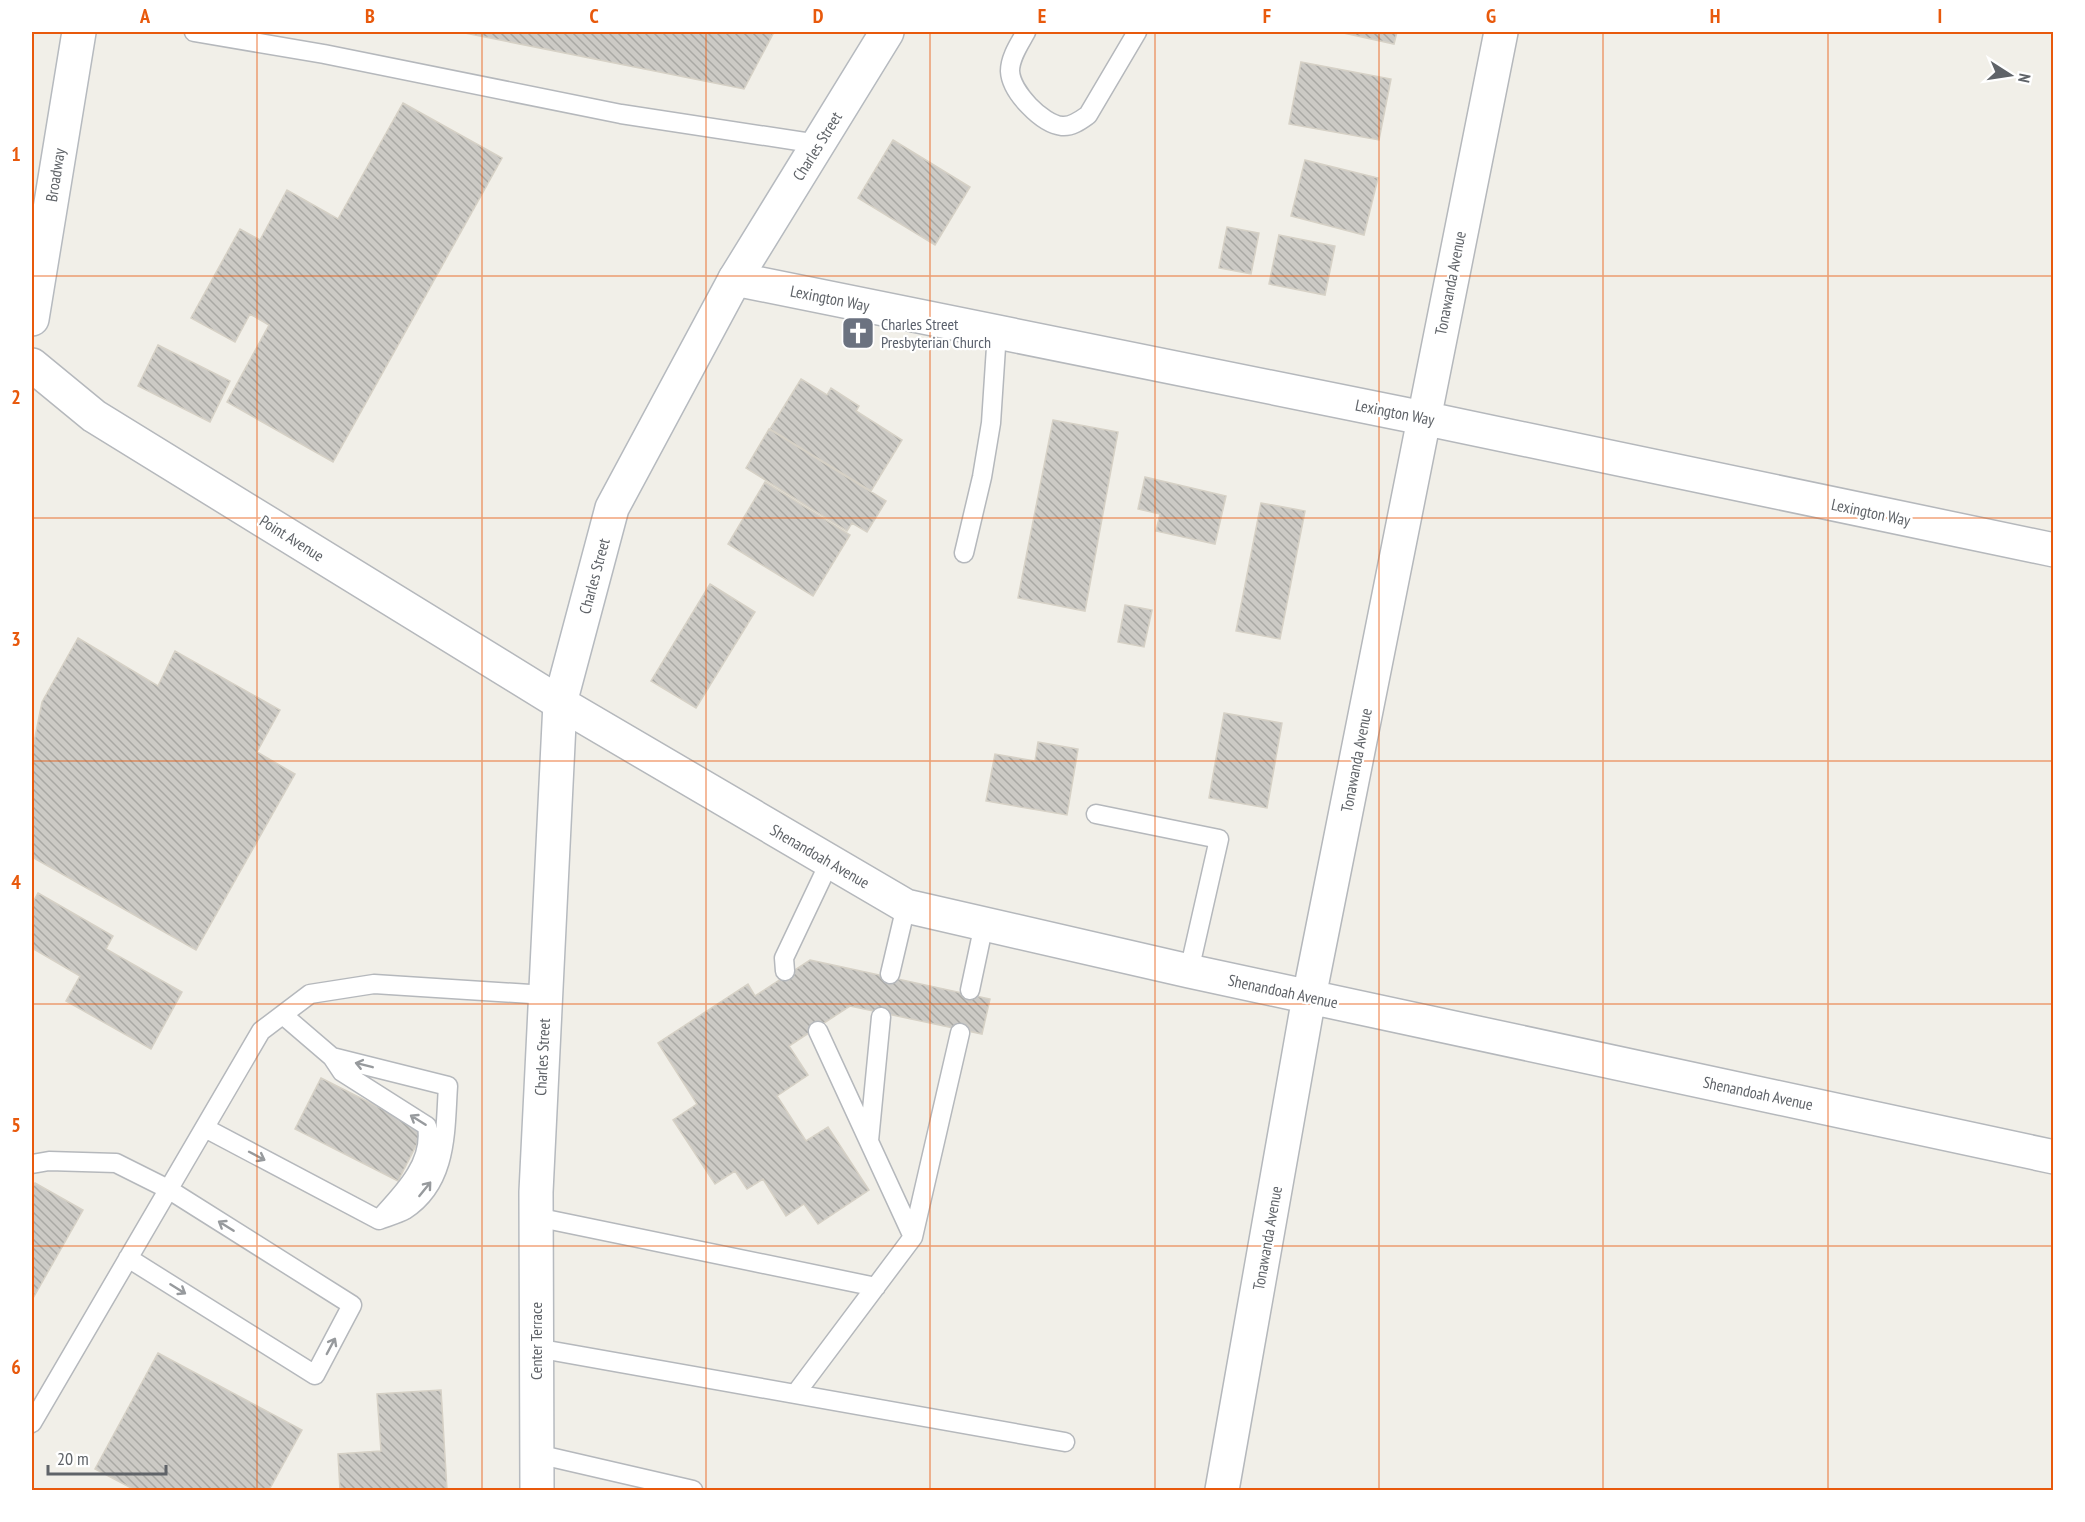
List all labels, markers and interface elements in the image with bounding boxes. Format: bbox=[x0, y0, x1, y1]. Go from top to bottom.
text: A bbox=[139, 3, 151, 29]
text: B bbox=[365, 3, 375, 29]
text: C bbox=[589, 3, 599, 29]
text: D bbox=[813, 3, 824, 29]
text: E bbox=[1038, 3, 1046, 29]
text: F bbox=[1263, 3, 1271, 29]
text: G bbox=[1486, 3, 1496, 29]
text: H bbox=[1710, 3, 1720, 29]
text: I bbox=[1938, 3, 1942, 29]
north arrow bbox=[1980, 45, 2040, 105]
text: N bbox=[2014, 72, 2035, 84]
street label: Charles Street bbox=[788, 107, 846, 184]
text: 1 bbox=[11, 141, 21, 167]
street label: Broadway bbox=[41, 147, 69, 203]
street label: Tonawanda Avenue bbox=[1430, 229, 1470, 337]
street label: Lexington Way bbox=[789, 281, 871, 315]
place label: Charles Street Presbyterian Church bbox=[881, 314, 991, 352]
church icon: Charles Street Presbyterian Church bbox=[840, 315, 876, 351]
text: 2 bbox=[11, 384, 21, 410]
street label: Lexington Way bbox=[1354, 395, 1436, 429]
street label: Lexington Way bbox=[1830, 494, 1912, 530]
street label: Point Avenue bbox=[256, 510, 328, 566]
street label: Charles Street bbox=[574, 535, 614, 616]
text: 3 bbox=[11, 626, 21, 652]
street label: Tonawanda Avenue bbox=[1336, 706, 1376, 814]
street label: Shenandoah Avenue bbox=[767, 819, 873, 893]
text: 4 bbox=[11, 869, 21, 895]
street label: Shenandoah Avenue bbox=[1226, 970, 1340, 1012]
street label: Charles Street bbox=[530, 1017, 554, 1096]
one-way arrow bbox=[355, 1058, 374, 1070]
street label: Shenandoah Avenue bbox=[1701, 1072, 1815, 1114]
text: 5 bbox=[11, 1112, 21, 1138]
one-way arrow bbox=[410, 1114, 427, 1126]
one-way arrow bbox=[247, 1150, 265, 1162]
one-way arrow bbox=[418, 1181, 431, 1197]
street label: Tonawanda Avenue bbox=[1248, 1184, 1286, 1292]
one-way arrow bbox=[218, 1219, 235, 1231]
one-way arrow bbox=[169, 1284, 186, 1296]
street label: Center Terrace bbox=[526, 1302, 546, 1380]
one-way arrow bbox=[325, 1338, 337, 1355]
text: 6 bbox=[11, 1354, 21, 1380]
scale bar bbox=[48, 1438, 166, 1476]
text: 20 m bbox=[57, 1447, 89, 1470]

